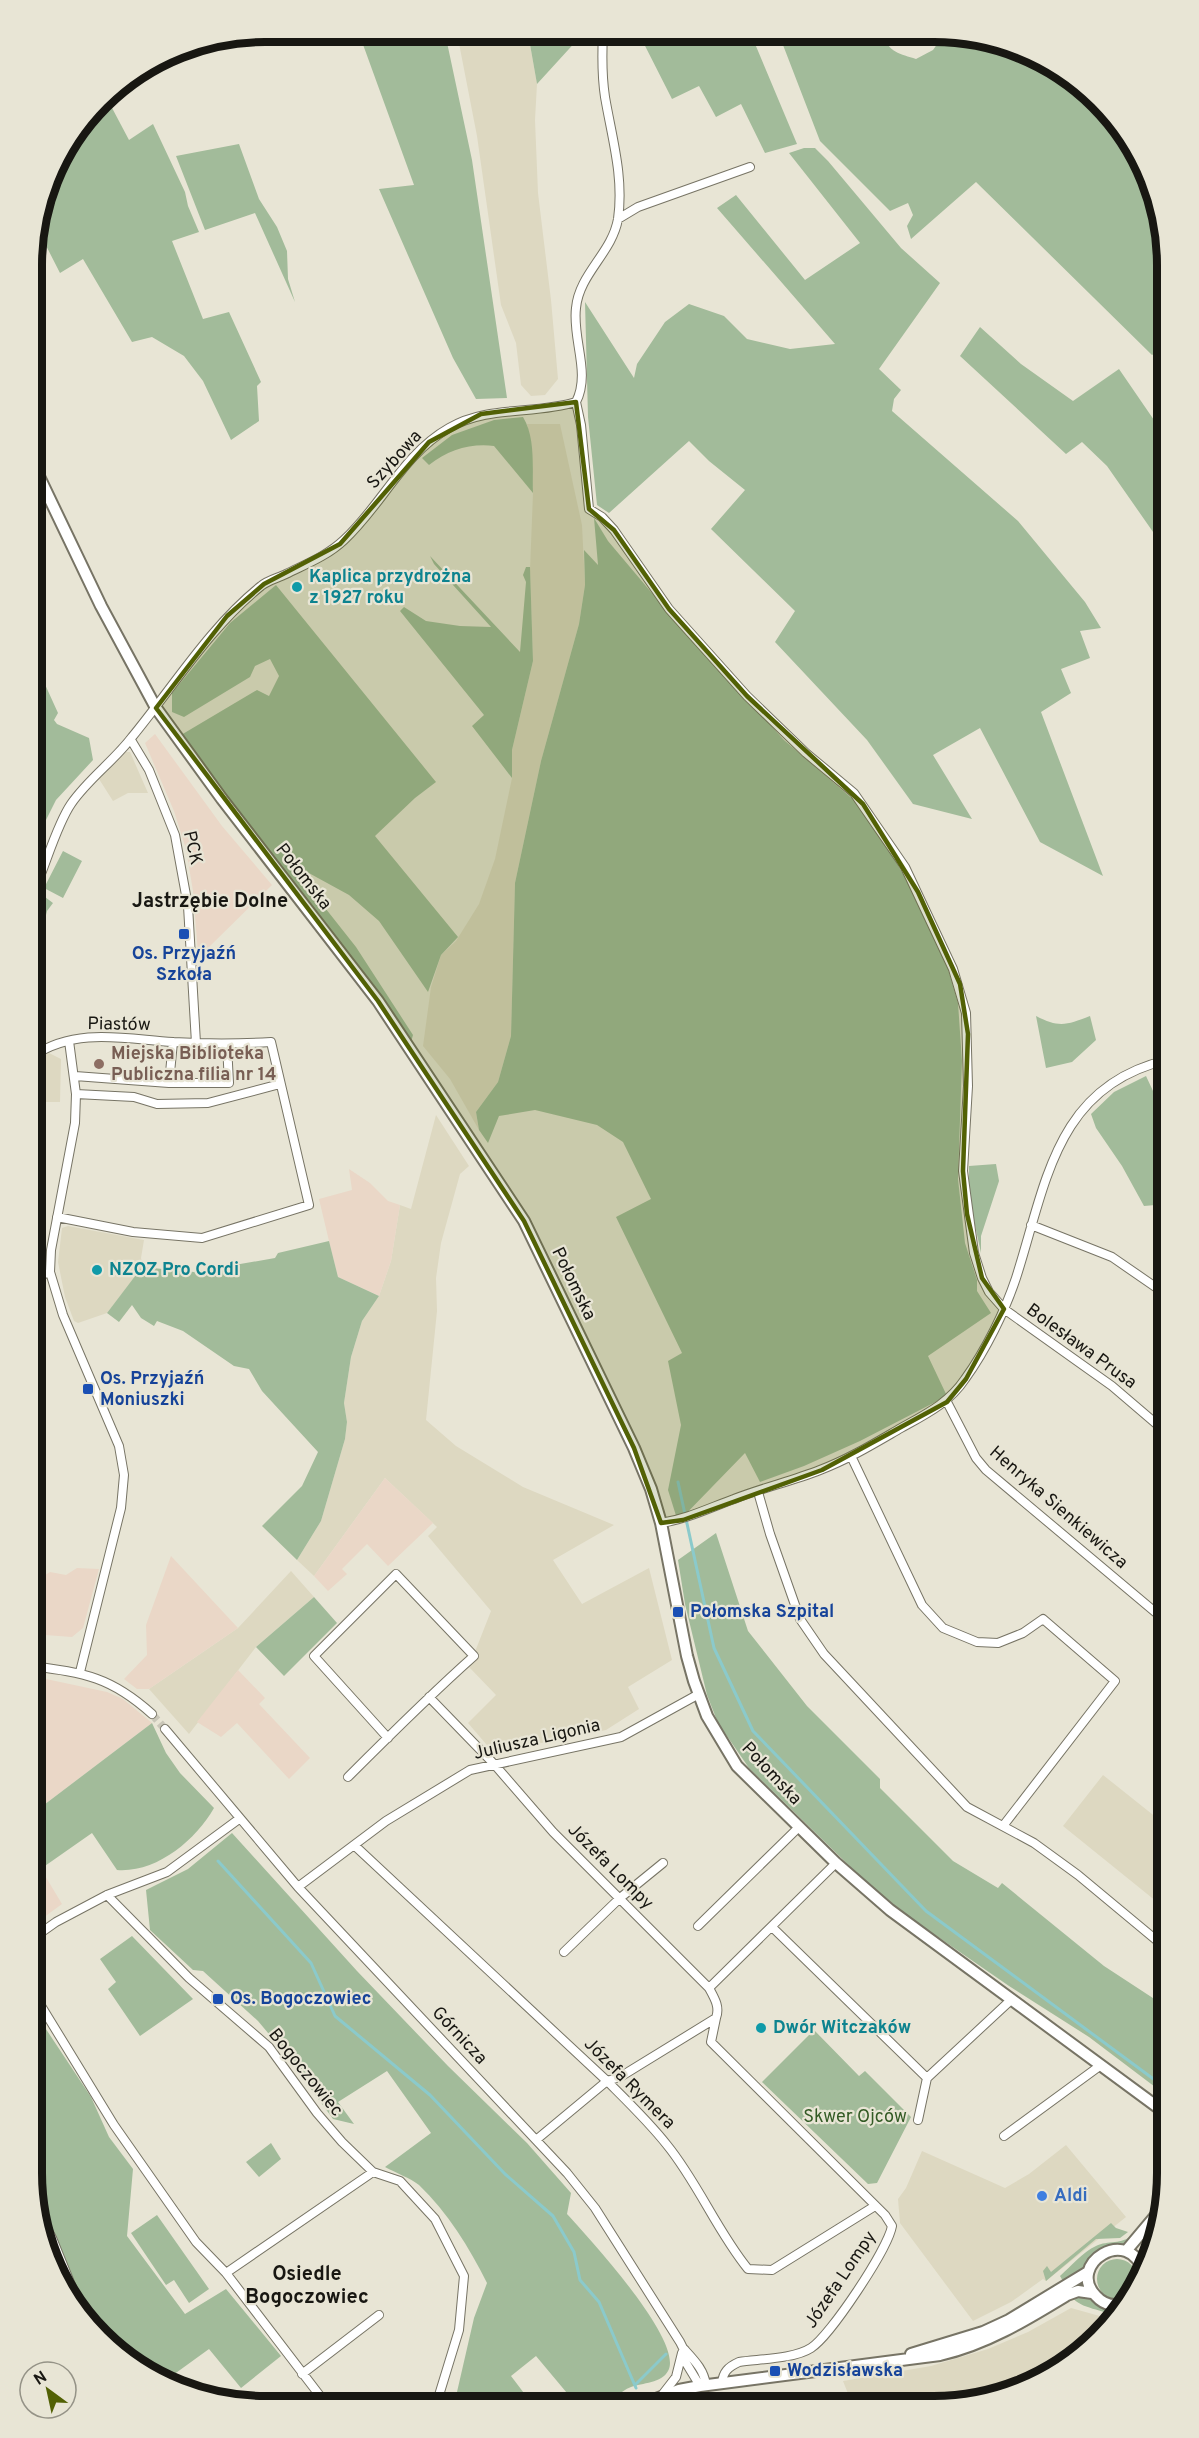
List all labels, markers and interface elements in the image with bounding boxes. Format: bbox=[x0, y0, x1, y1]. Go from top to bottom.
street label: Szybowa bbox=[362, 426, 428, 494]
place label: Kaplica przydrożna z 1927 roku bbox=[309, 566, 471, 610]
marker: Kaplica przydrożna z 1927 roku bbox=[290, 580, 304, 594]
street label: PCK bbox=[177, 829, 207, 868]
street label: Połomska bbox=[270, 839, 336, 915]
district label: Jastrzębie Dolne bbox=[132, 889, 288, 915]
marker: Os. Przyjaźń Szkoła bbox=[177, 927, 191, 941]
place label: Os. Przyjaźń Szkoła bbox=[132, 943, 236, 987]
street label: Piastów bbox=[87, 1013, 151, 1037]
place label: Miejska Biblioteka Publiczna filia nr 14 bbox=[111, 1043, 276, 1087]
marker: Miejska Biblioteka Publiczna filia nr 14 bbox=[92, 1057, 106, 1071]
street label: Połomska bbox=[545, 1244, 601, 1324]
place label: NZOZ Pro Cordi bbox=[109, 1259, 239, 1282]
marker: NZOZ Pro Cordi bbox=[90, 1263, 104, 1277]
street label: Bolesława Prusa bbox=[1021, 1299, 1141, 1395]
place label: Os. Przyjaźń Moniuszki bbox=[100, 1368, 204, 1412]
marker: Os. Przyjaźń Moniuszki bbox=[81, 1382, 95, 1396]
street label: Henryka Sienkiewicza bbox=[984, 1442, 1132, 1574]
place label: Połomska Szpital bbox=[690, 1601, 834, 1624]
marker: Połomska Szpital bbox=[671, 1605, 685, 1619]
street label: Juliusza Ligonia bbox=[471, 1714, 603, 1766]
street label: Połomska bbox=[736, 1737, 806, 1811]
street label: Józefa Lompy bbox=[562, 1819, 658, 1915]
place label: Os. Bogoczowiec bbox=[230, 1988, 372, 2011]
marker: Os. Bogoczowiec bbox=[211, 1992, 225, 2006]
street label: Górnicza bbox=[426, 2002, 492, 2070]
place label: Dwór Witczaków bbox=[773, 2017, 911, 2040]
marker: Dwór Witczaków bbox=[754, 2021, 768, 2035]
street label: Bogoczowiec bbox=[262, 2024, 348, 2122]
street label: Józefa Rymera bbox=[578, 2033, 680, 2135]
park label: Skwer Ojców bbox=[803, 2106, 907, 2129]
place label: Aldi bbox=[1054, 2185, 1088, 2208]
marker: Aldi bbox=[1035, 2189, 1049, 2203]
street label: Józefa Lompy bbox=[800, 2227, 882, 2333]
district label: Osiedle Bogoczowiec bbox=[245, 2262, 369, 2311]
north arrow bbox=[18, 2360, 78, 2420]
place label: Wodzisławska bbox=[787, 2360, 903, 2383]
marker: Wodzisławska bbox=[768, 2364, 782, 2378]
text: N bbox=[31, 2368, 51, 2391]

